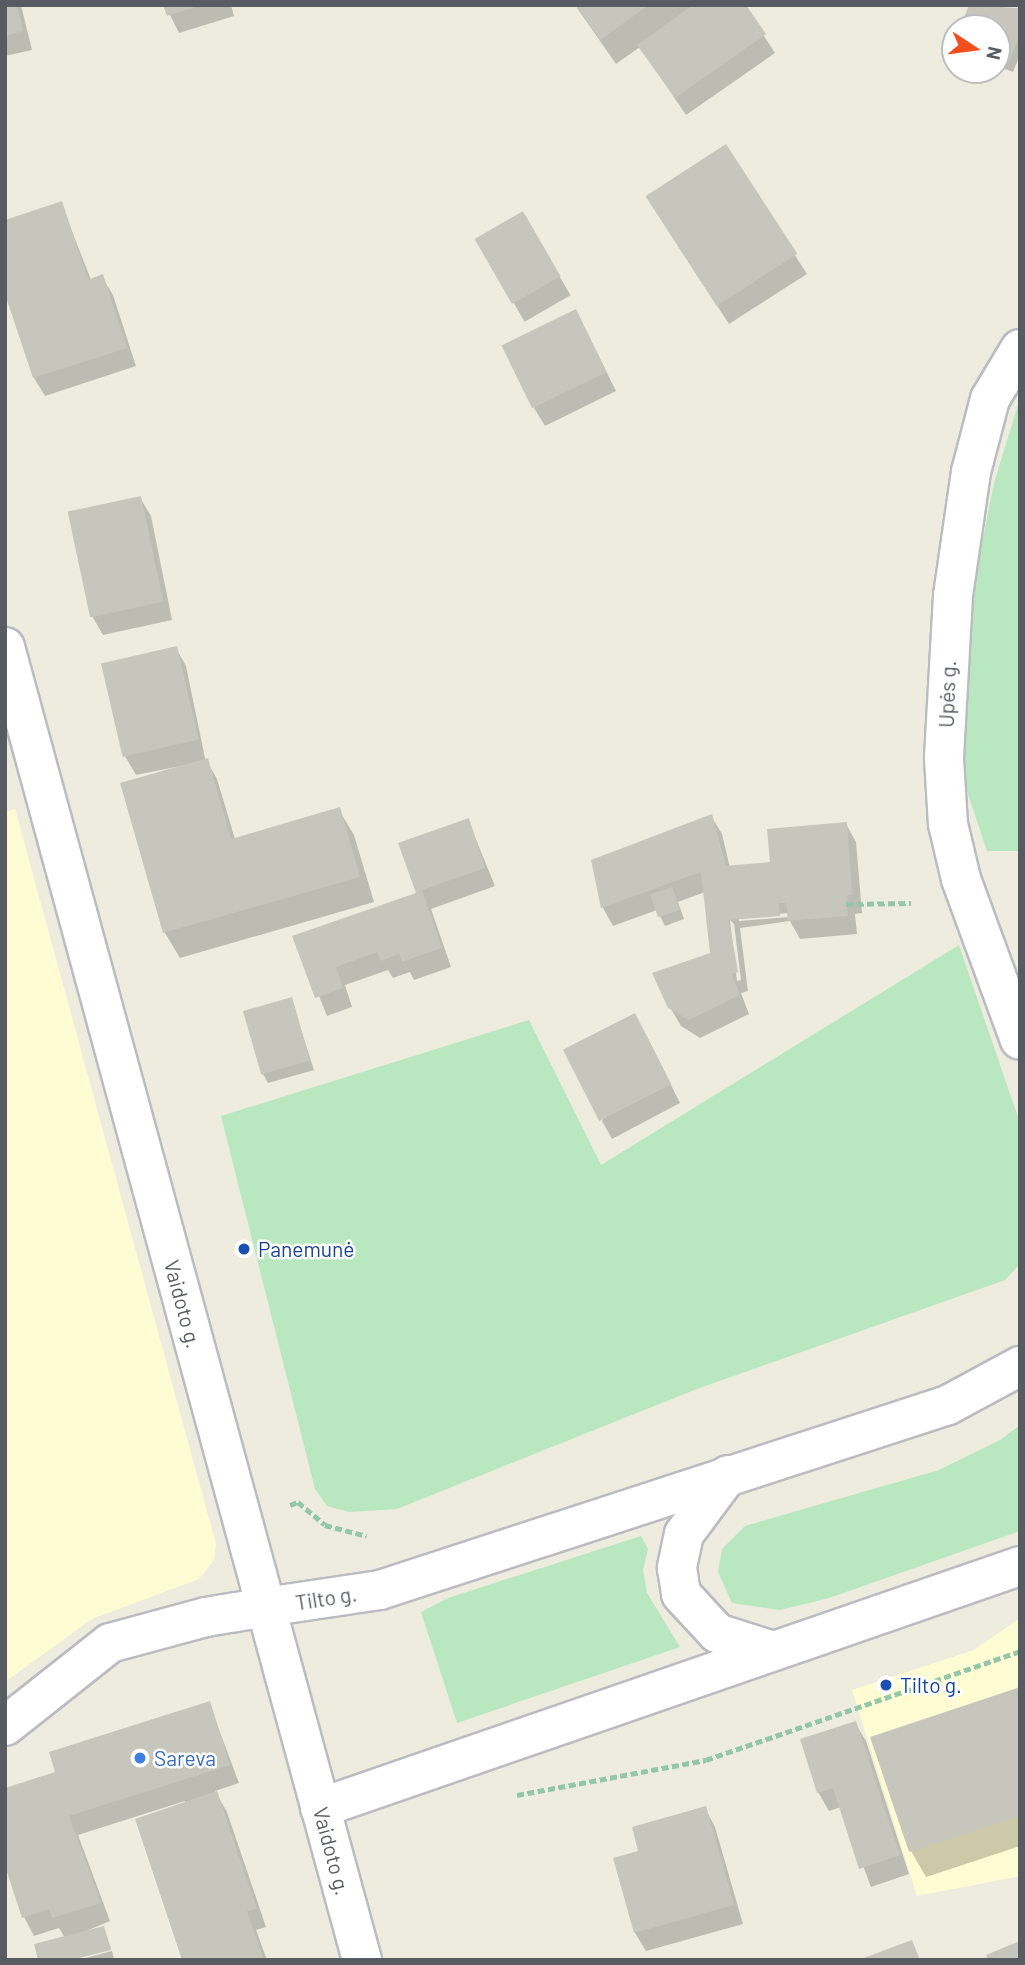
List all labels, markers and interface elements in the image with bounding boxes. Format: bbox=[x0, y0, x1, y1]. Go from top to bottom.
north arrow bbox=[941, 14, 1011, 84]
text: N bbox=[982, 45, 1008, 62]
street label: Upės g. bbox=[933, 660, 961, 728]
place label: Panemunė bbox=[258, 1236, 354, 1262]
marker: Panemunė bbox=[236, 1241, 252, 1257]
street label: Vaidoto g. bbox=[159, 1257, 207, 1351]
street label: Tilto g. bbox=[293, 1581, 359, 1615]
place label: Tilto g. bbox=[900, 1672, 962, 1698]
marker: Tilto g. bbox=[878, 1677, 894, 1693]
place label: Sareva bbox=[154, 1745, 216, 1771]
marker: Sareva bbox=[132, 1750, 148, 1766]
street label: Vaidoto g. bbox=[308, 1804, 356, 1898]

